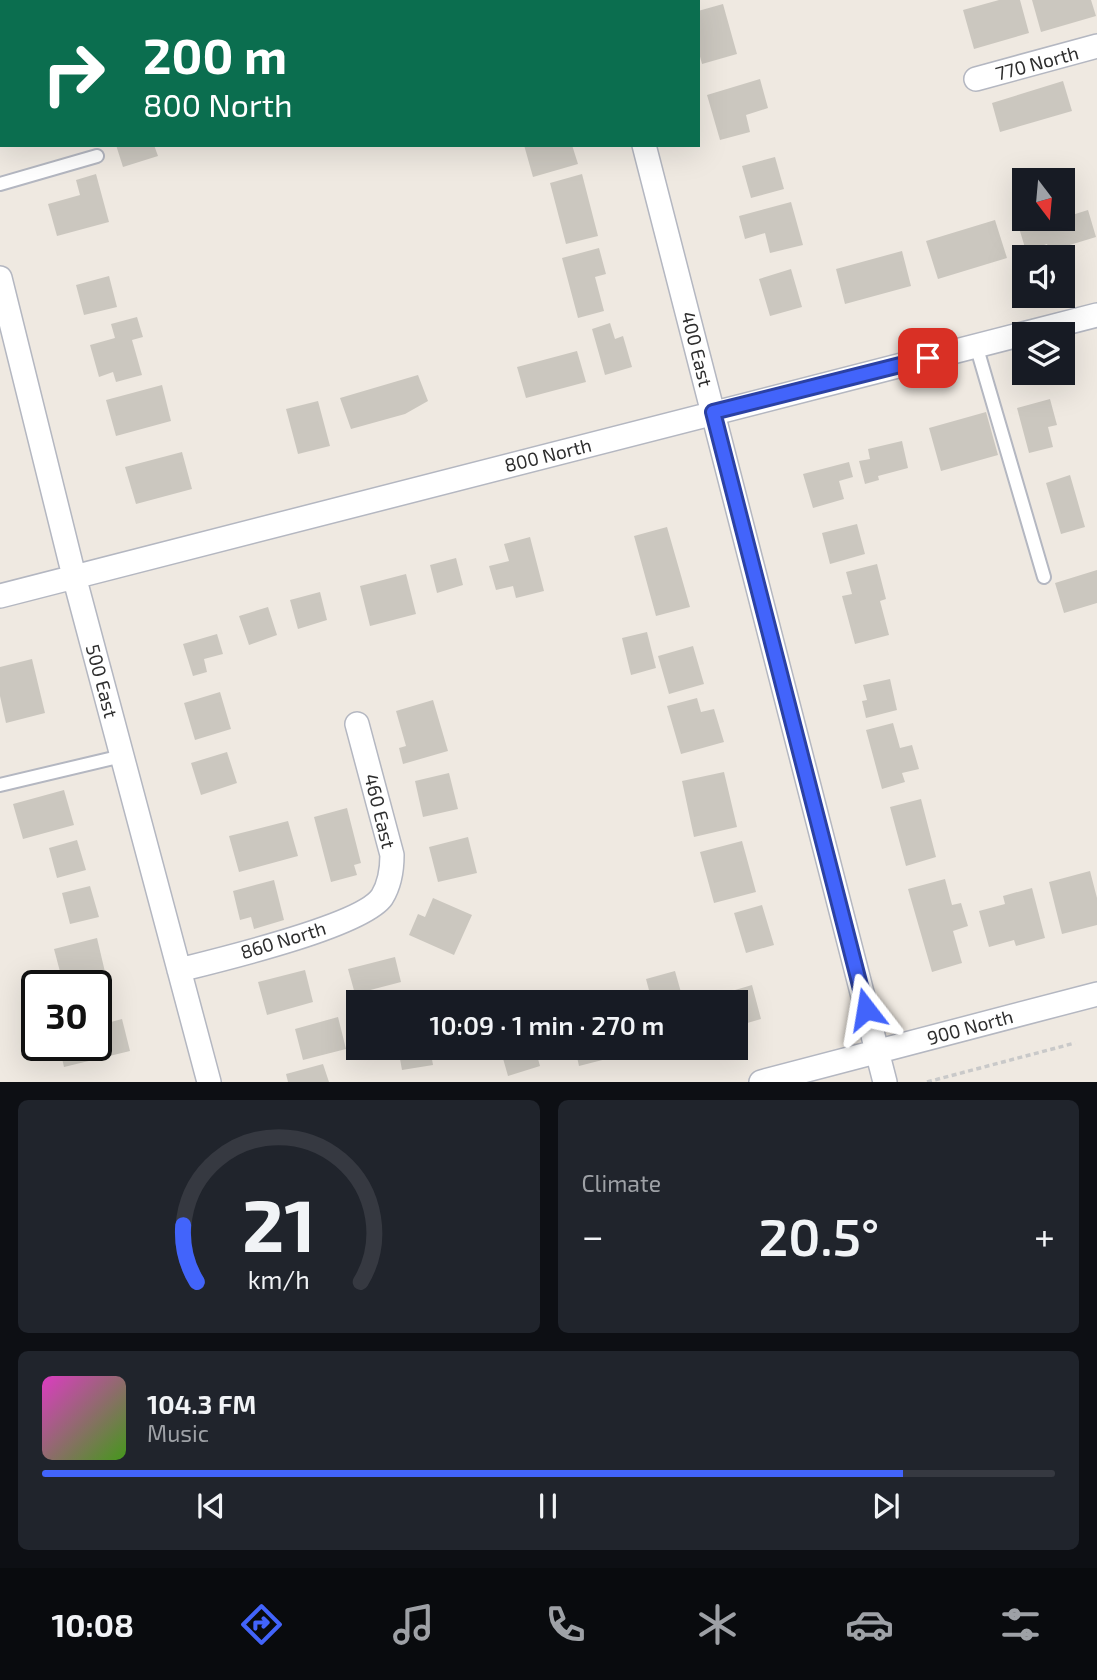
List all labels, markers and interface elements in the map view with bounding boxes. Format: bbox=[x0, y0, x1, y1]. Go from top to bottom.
text: 200 m bbox=[143, 25, 287, 84]
icon: right bbox=[28, 28, 119, 119]
street label: 770 North bbox=[993, 40, 1081, 85]
text: 800 North bbox=[143, 85, 293, 123]
north arrow bbox=[1012, 168, 1074, 231]
map controls bbox=[1012, 168, 1075, 385]
button: sound bbox=[1012, 245, 1075, 308]
street label: 400 East bbox=[677, 309, 718, 389]
button: layers bbox=[1012, 322, 1075, 385]
pin bbox=[898, 328, 958, 388]
icon: arrive bbox=[909, 339, 947, 377]
street label: 800 North bbox=[502, 433, 594, 476]
street label: 500 East bbox=[82, 642, 123, 720]
street label: 460 East bbox=[360, 771, 401, 851]
street label: 860 North bbox=[237, 916, 328, 963]
speed limit sign: 30 bbox=[21, 970, 112, 1061]
position arrow bbox=[829, 972, 903, 1046]
street label: 900 North bbox=[924, 1004, 1015, 1049]
text: 10:09 · 1 min · 270 m bbox=[430, 1009, 664, 1040]
text: Climate bbox=[582, 1169, 661, 1197]
text: 21 bbox=[242, 1180, 316, 1268]
text: 20.5° bbox=[758, 1204, 879, 1266]
text: − bbox=[582, 1212, 604, 1258]
text: + bbox=[1034, 1212, 1055, 1258]
text: km/h bbox=[248, 1264, 310, 1294]
text: 104.3 FM bbox=[147, 1388, 256, 1419]
text: Music bbox=[147, 1419, 209, 1447]
icon: previous bbox=[192, 1487, 230, 1525]
icon: pause bbox=[529, 1487, 567, 1525]
icon: next bbox=[867, 1487, 905, 1525]
icon: directions bbox=[237, 1600, 286, 1649]
icon: music bbox=[389, 1600, 438, 1649]
icon: phone bbox=[541, 1600, 590, 1649]
icon: climate bbox=[693, 1600, 742, 1649]
icon: car bbox=[845, 1600, 894, 1649]
icon: filters bbox=[996, 1600, 1045, 1649]
text: 10:08 bbox=[51, 1605, 134, 1643]

